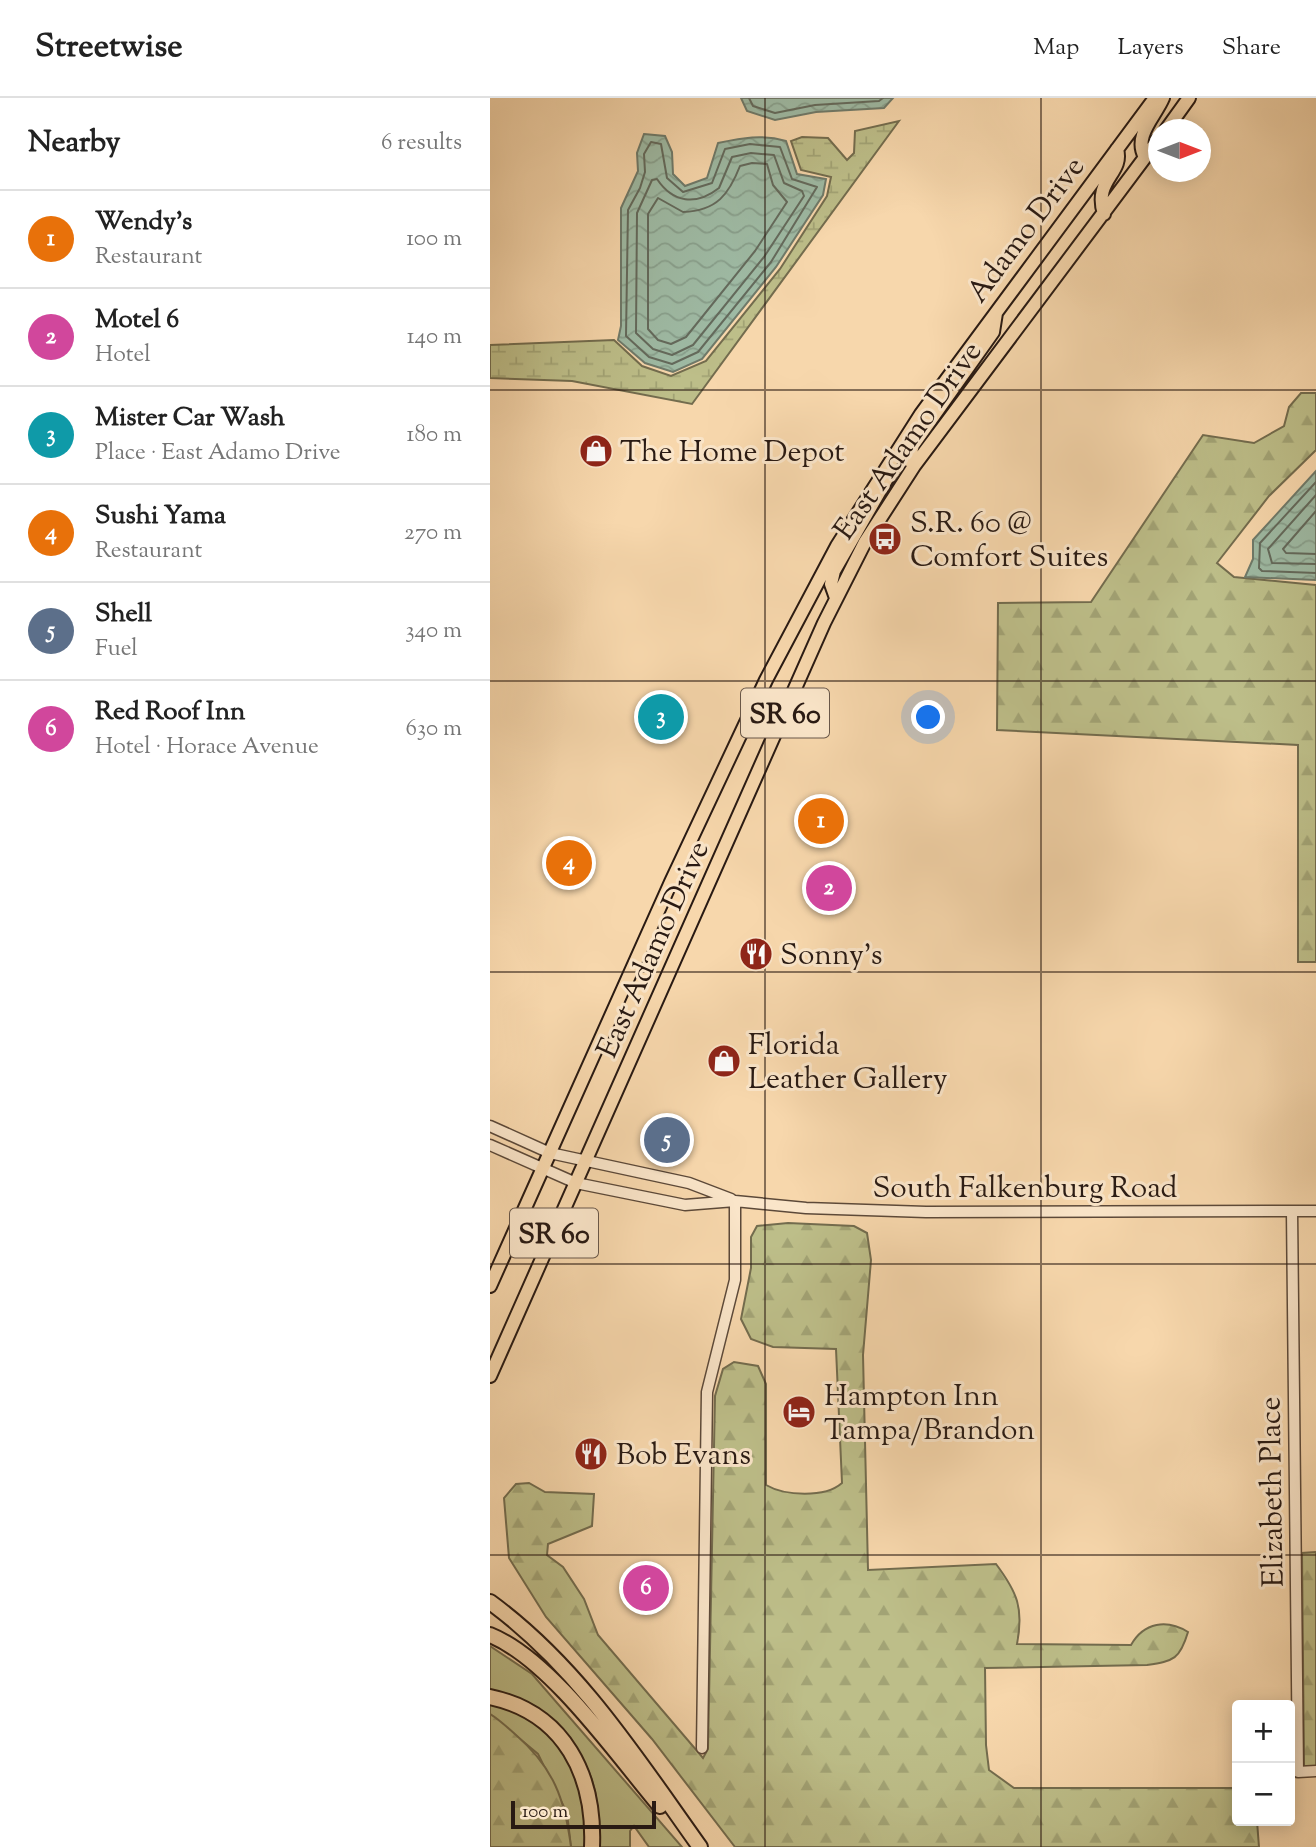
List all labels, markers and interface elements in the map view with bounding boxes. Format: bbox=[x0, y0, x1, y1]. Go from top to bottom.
text: Streetwise bbox=[35, 24, 183, 72]
text: Map bbox=[1033, 31, 1079, 65]
text: Layers bbox=[1117, 31, 1184, 65]
text: Share bbox=[1222, 31, 1281, 65]
north arrow bbox=[1148, 119, 1211, 182]
text: Nearby bbox=[28, 122, 120, 165]
text: 6 results bbox=[381, 127, 462, 160]
street label: Adamo Drive bbox=[958, 148, 1096, 313]
text: Wendy's bbox=[95, 204, 192, 241]
text: 1 bbox=[47, 223, 55, 256]
text: 100 m bbox=[406, 223, 462, 256]
text: Restaurant bbox=[95, 241, 202, 274]
text: Motel 6 bbox=[95, 302, 179, 339]
text: 2 bbox=[46, 321, 56, 354]
text: 140 m bbox=[407, 321, 462, 354]
street label: East Adamo Drive bbox=[824, 333, 994, 549]
text: Hotel bbox=[95, 339, 151, 372]
text: Mister Car Wash bbox=[95, 400, 285, 437]
text: 3 bbox=[46, 419, 56, 452]
text: 180 m bbox=[407, 419, 462, 452]
shop icon: The Home Depot bbox=[577, 432, 615, 470]
place label: The Home Depot bbox=[620, 432, 844, 475]
text: Place · East Adamo Drive bbox=[95, 437, 340, 470]
text: Sushi Yama bbox=[95, 498, 226, 535]
place label: S.R. 60 @ Comfort Suites bbox=[910, 503, 1108, 580]
text: 4 bbox=[45, 517, 57, 550]
text: 270 m bbox=[404, 517, 462, 550]
bus stop icon: S.R. 60 @ Comfort Suites bbox=[866, 520, 904, 558]
text: Restaurant bbox=[95, 535, 202, 568]
text: Shell bbox=[95, 596, 152, 633]
text: 5 bbox=[47, 615, 55, 648]
text: 340 m bbox=[405, 615, 462, 648]
text: Fuel bbox=[95, 633, 138, 666]
road number: SR 60 bbox=[741, 688, 829, 738]
pin: 3 bbox=[638, 691, 684, 743]
text: Red Roof Inn bbox=[95, 694, 245, 731]
your location bbox=[911, 700, 945, 734]
text: 6 bbox=[45, 713, 57, 746]
text: 630 m bbox=[405, 713, 462, 746]
text: Hotel · Horace Avenue bbox=[95, 731, 319, 764]
pin: 1 bbox=[798, 795, 844, 847]
street label: East Adamo Drive bbox=[587, 835, 721, 1065]
pin: 4 bbox=[546, 837, 592, 889]
pin: 2 bbox=[806, 862, 852, 914]
restaurant icon: Sonny's bbox=[737, 935, 775, 973]
place label: Sonny's bbox=[780, 935, 883, 978]
place label: Florida Leather Gallery bbox=[748, 1025, 948, 1102]
shop icon: Florida Leather Gallery bbox=[705, 1042, 743, 1080]
pin: 5 bbox=[644, 1114, 690, 1166]
street label: South Falkenburg Road bbox=[872, 1168, 1178, 1211]
road number: SR 60 bbox=[510, 1208, 598, 1258]
place label: Hampton Inn Tampa/Brandon bbox=[824, 1376, 1035, 1453]
hotel icon: Hampton Inn Tampa/Brandon bbox=[780, 1393, 818, 1431]
street label: Elizabeth Place bbox=[1250, 1396, 1297, 1588]
restaurant icon: Bob Evans bbox=[572, 1435, 610, 1473]
place label: Bob Evans bbox=[616, 1435, 751, 1478]
pin: 6 bbox=[623, 1562, 669, 1614]
map controls bbox=[1232, 1700, 1295, 1826]
button: + bbox=[1232, 1700, 1295, 1763]
button: − bbox=[1232, 1763, 1295, 1826]
scale bar bbox=[511, 1798, 656, 1830]
text: 100 m bbox=[522, 1799, 568, 1826]

